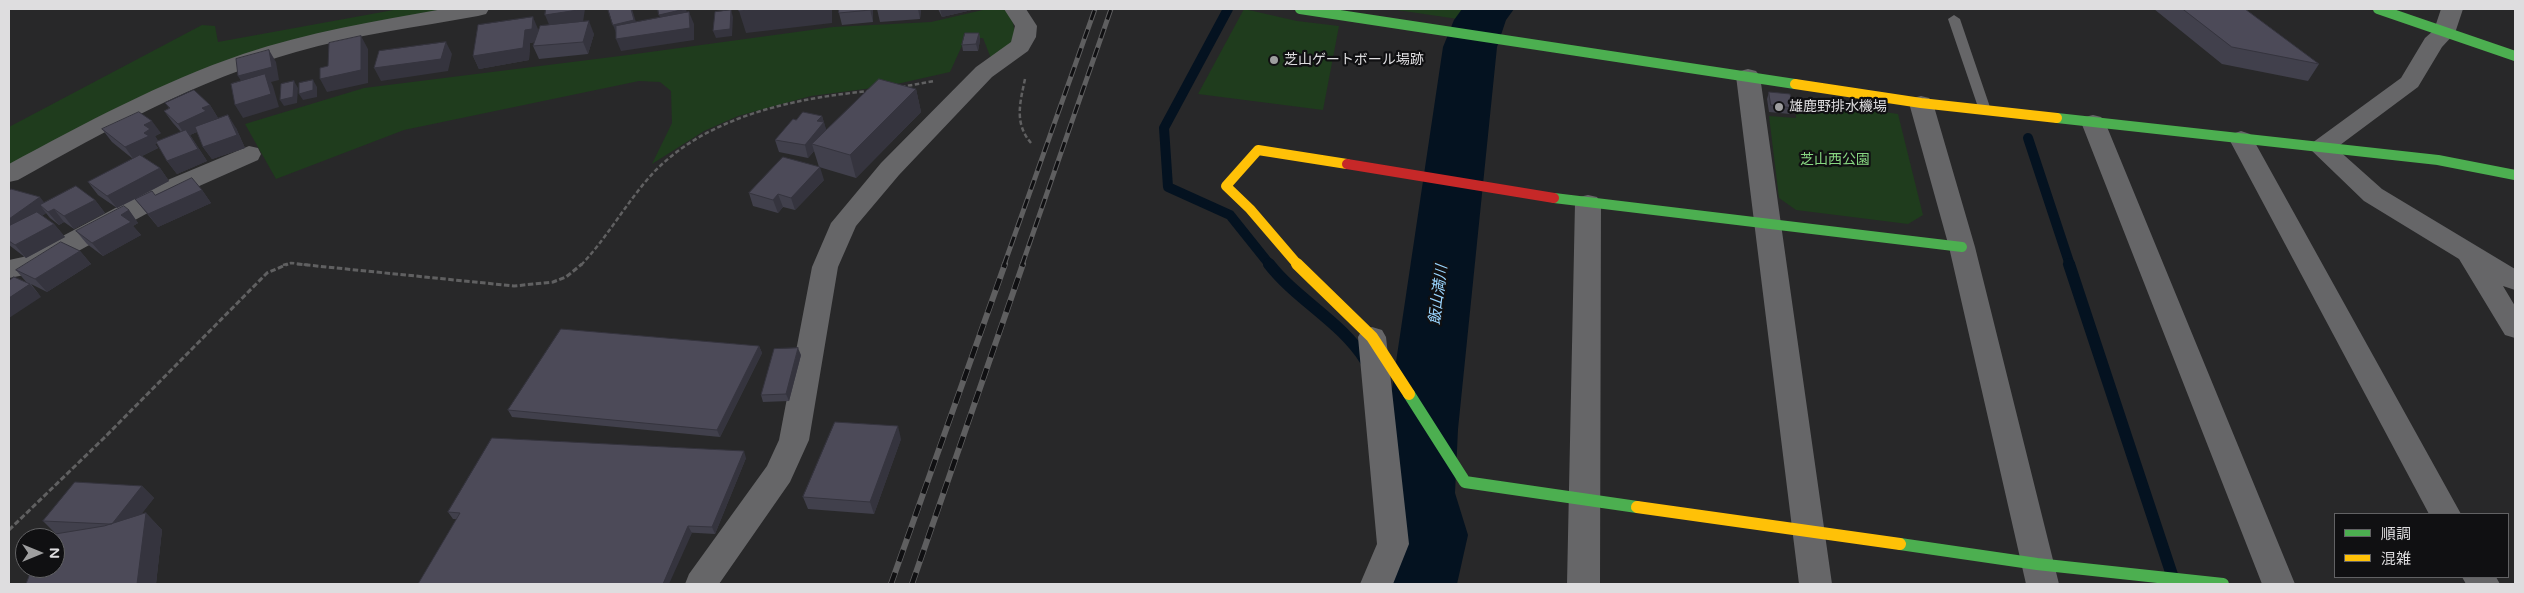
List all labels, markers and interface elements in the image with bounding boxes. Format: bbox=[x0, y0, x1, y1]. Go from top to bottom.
place label: 芝山ゲートボール場跡 bbox=[1284, 52, 1424, 68]
marker: 芝山ゲートボール場跡 bbox=[1268, 54, 1280, 66]
place label: 雄鹿野排水機場 bbox=[1789, 99, 1887, 115]
marker: 雄鹿野排水機場 bbox=[1773, 101, 1785, 113]
park label: 芝山西公園 bbox=[1800, 152, 1870, 168]
water label: 飯山満川 bbox=[1426, 264, 1452, 326]
legend bbox=[2334, 513, 2509, 578]
text: 順調 bbox=[2381, 525, 2411, 543]
north arrow bbox=[15, 528, 65, 578]
text: N bbox=[46, 547, 63, 559]
text: 混雑 bbox=[2381, 550, 2411, 568]

